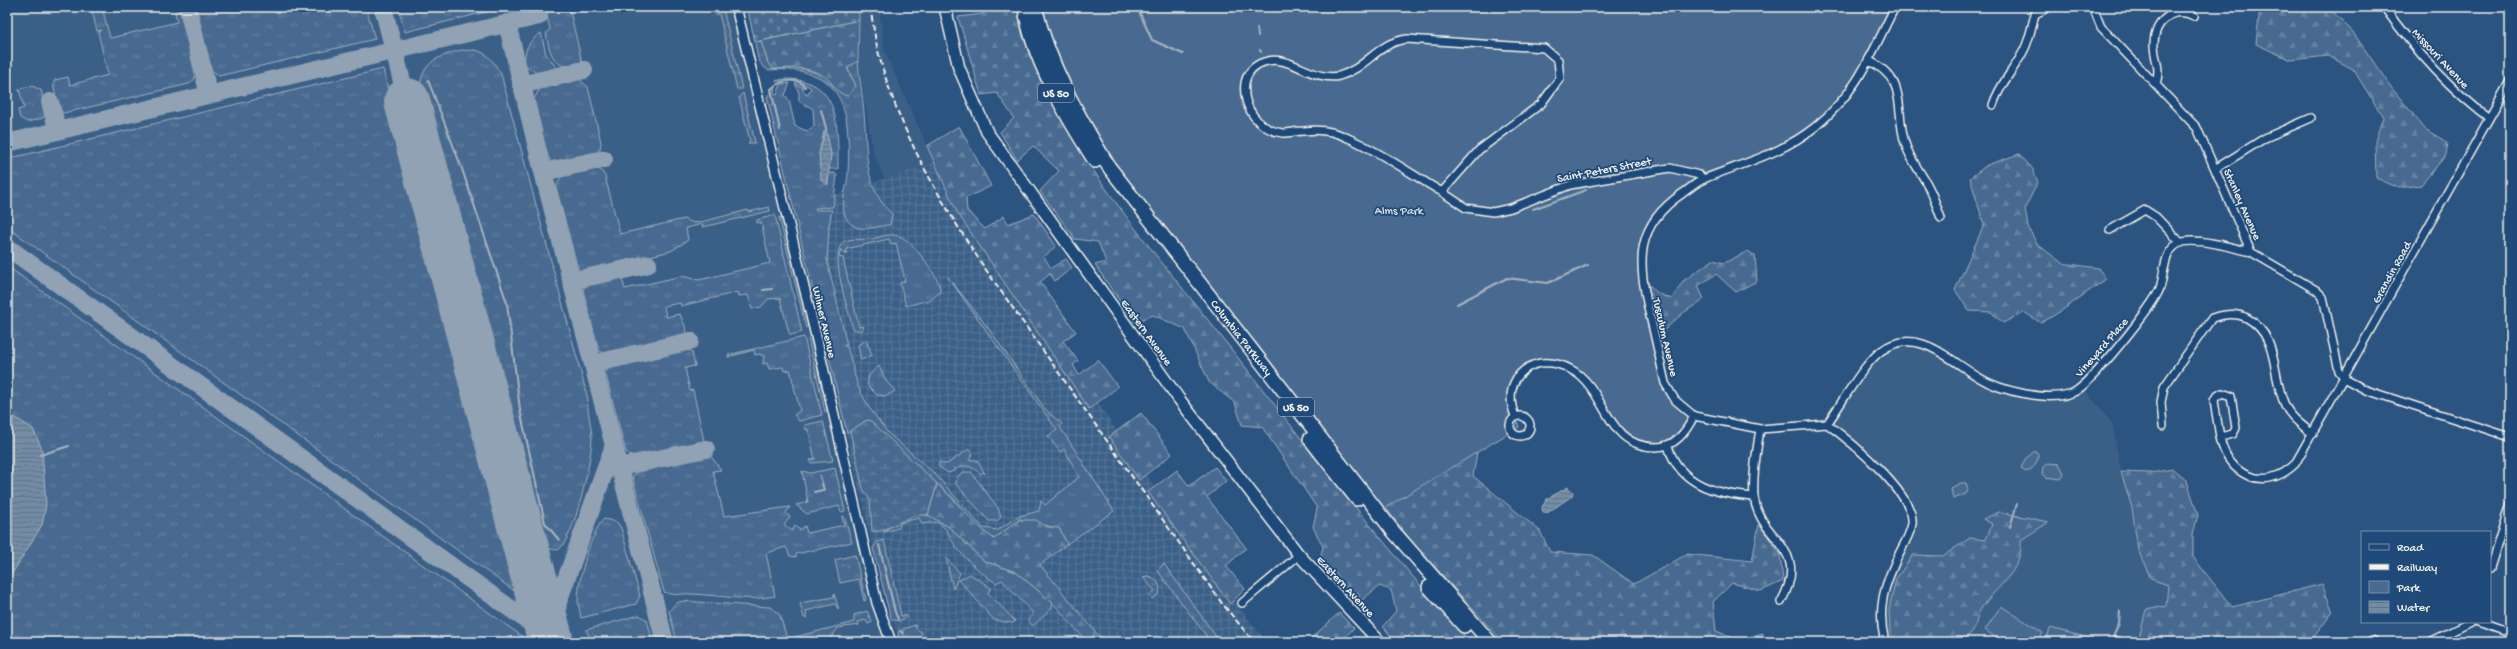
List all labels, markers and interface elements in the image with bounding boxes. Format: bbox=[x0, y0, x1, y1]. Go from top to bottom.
street label: Missouri Avenue bbox=[2408, 26, 2472, 93]
road number: US 50 bbox=[1038, 84, 1074, 102]
street label: Saint Peters Street bbox=[1556, 155, 1654, 187]
street label: Stanley Avenue bbox=[2219, 167, 2263, 243]
park label: Alms Park bbox=[1375, 205, 1425, 219]
street label: Grandin Road bbox=[2370, 239, 2416, 306]
street label: Wilmer Avenue bbox=[808, 285, 838, 361]
street label: Tusculum Avenue bbox=[1648, 296, 1680, 379]
street label: Eastern Avenue bbox=[1117, 297, 1175, 370]
street label: Columbia Parkway bbox=[1206, 298, 1274, 380]
street label: Vineyard Place bbox=[2072, 315, 2133, 382]
road number: US 50 bbox=[1278, 398, 1314, 416]
legend bbox=[2361, 531, 2491, 623]
text: Road bbox=[2397, 542, 2424, 556]
street label: Eastern Avenue bbox=[1313, 554, 1377, 621]
text: Railway bbox=[2397, 562, 2437, 576]
text: Park bbox=[2396, 582, 2422, 596]
text: Water bbox=[2397, 602, 2431, 616]

